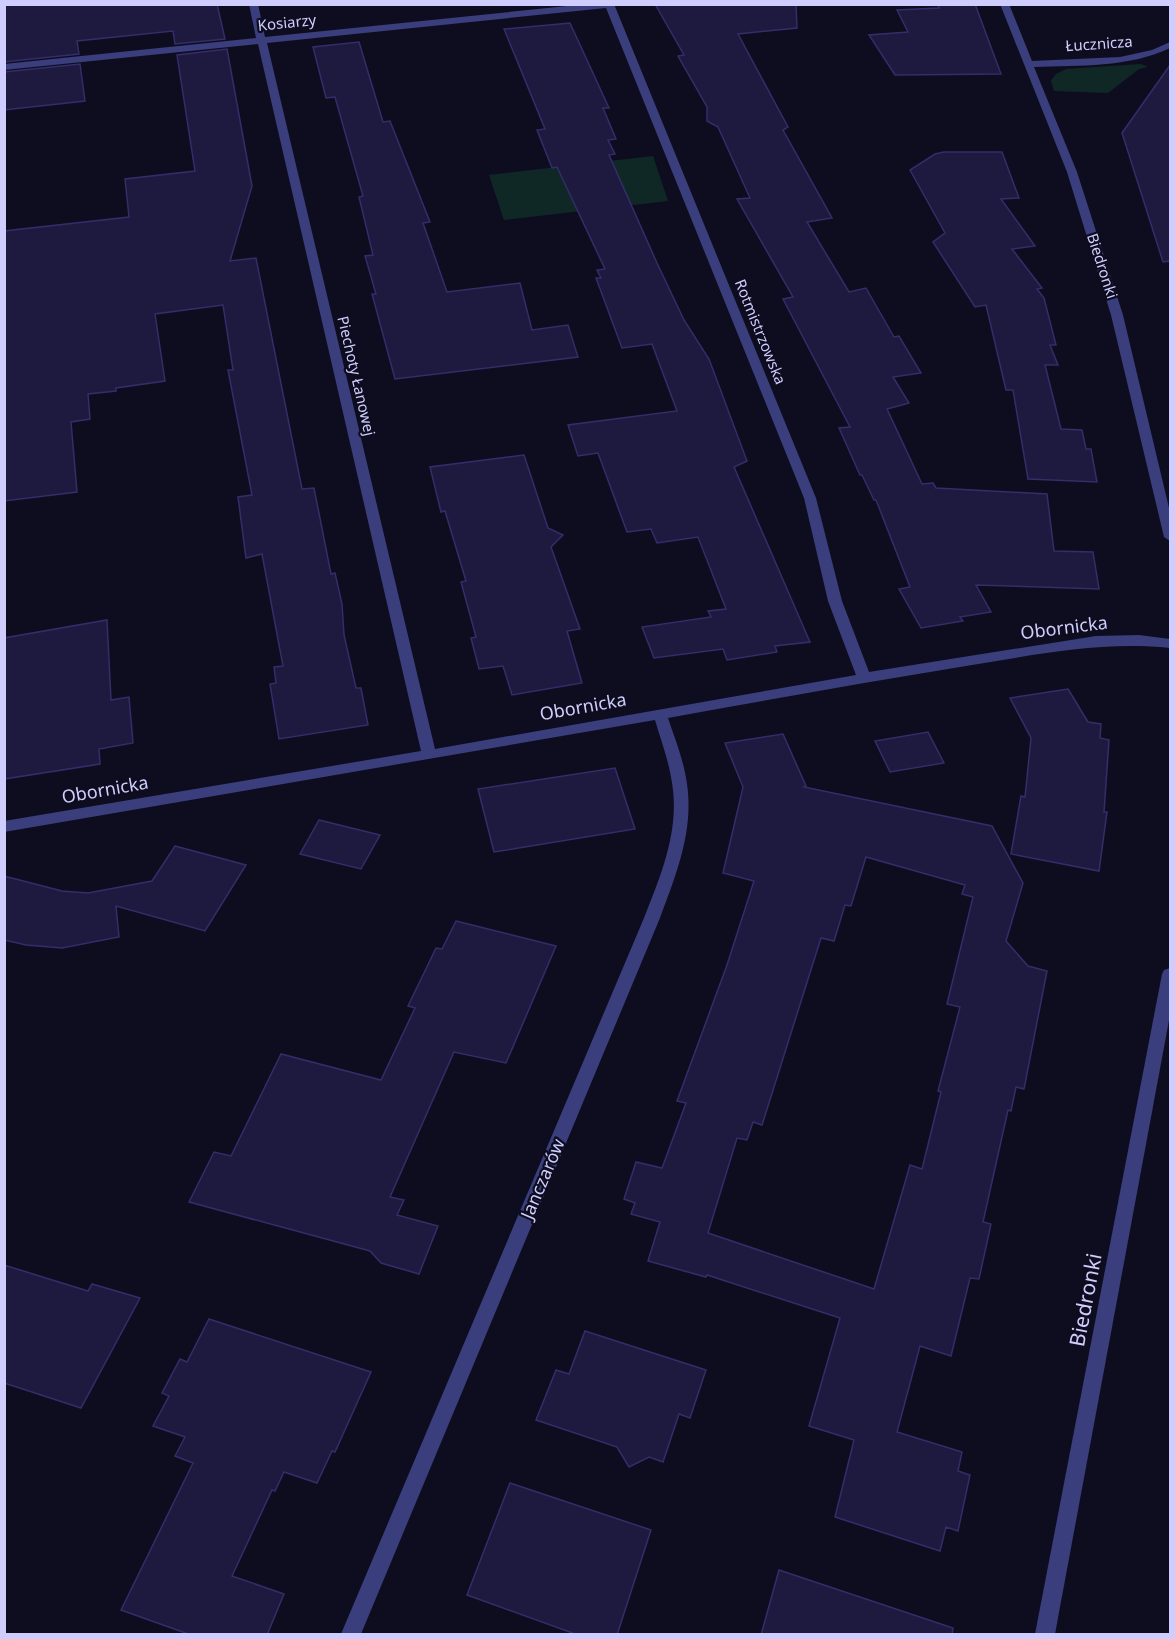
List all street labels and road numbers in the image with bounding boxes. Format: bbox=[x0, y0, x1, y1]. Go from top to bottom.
street label: Kosiarzy bbox=[257, 9, 317, 35]
street label: Łucznicza bbox=[1065, 31, 1133, 55]
street label: Biedronki bbox=[1083, 231, 1123, 301]
street label: Rotmistrzowska bbox=[731, 276, 791, 387]
street label: Piechoty Łanowej bbox=[333, 314, 380, 438]
street label: Obornicka bbox=[1019, 610, 1109, 644]
street label: Obornicka bbox=[538, 687, 628, 725]
street label: Obornicka bbox=[60, 770, 150, 808]
street label: Janczarów bbox=[514, 1135, 570, 1224]
street label: Biedronki bbox=[1062, 1251, 1108, 1349]

